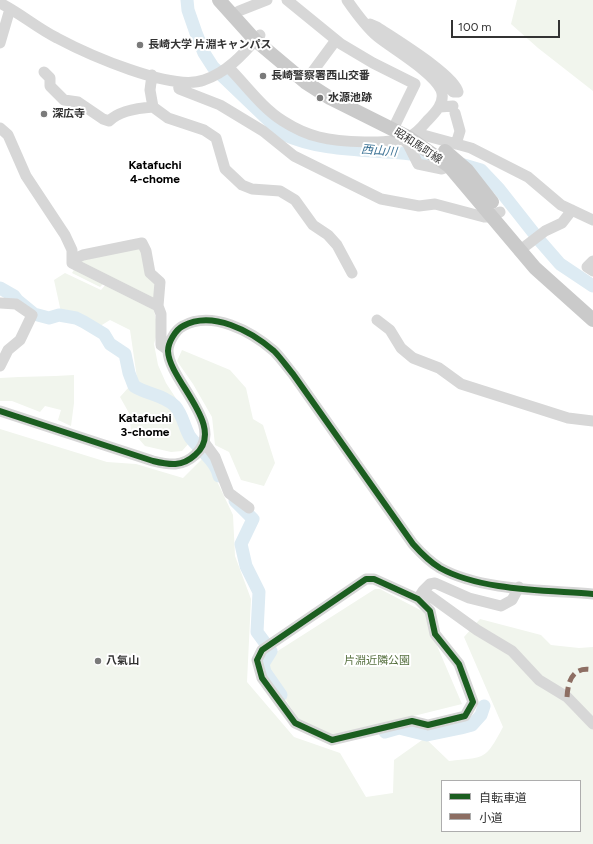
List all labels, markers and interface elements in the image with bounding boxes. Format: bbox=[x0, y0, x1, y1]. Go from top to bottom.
scale bar bbox=[453, 12, 562, 38]
text: 100 m bbox=[458, 20, 492, 34]
place label: 長崎大学 片淵キャンパス bbox=[148, 38, 272, 52]
marker: 長崎大学 片淵キャンパス bbox=[135, 40, 145, 50]
place label: 長崎警察署西山交番 bbox=[271, 69, 370, 83]
marker: 長崎警察署西山交番 bbox=[258, 71, 268, 81]
place label: 水源池跡 bbox=[328, 91, 372, 105]
marker: 水源池跡 bbox=[315, 93, 325, 103]
place label: 深広寺 bbox=[52, 107, 85, 121]
marker: 深広寺 bbox=[39, 109, 49, 119]
street label: 昭和馬町線 bbox=[391, 125, 445, 167]
water label: 西山川 bbox=[360, 142, 398, 160]
district label: Katafuchi 4-chome bbox=[128, 158, 182, 186]
district label: Katafuchi 3-chome bbox=[118, 411, 172, 439]
place label: 八氣山 bbox=[106, 654, 139, 668]
park label: 片淵近隣公園 bbox=[344, 654, 410, 668]
marker: 八氣山 bbox=[93, 656, 103, 666]
legend bbox=[441, 780, 581, 832]
text: 自転車道 bbox=[479, 791, 527, 805]
text: 小道 bbox=[479, 811, 503, 825]

